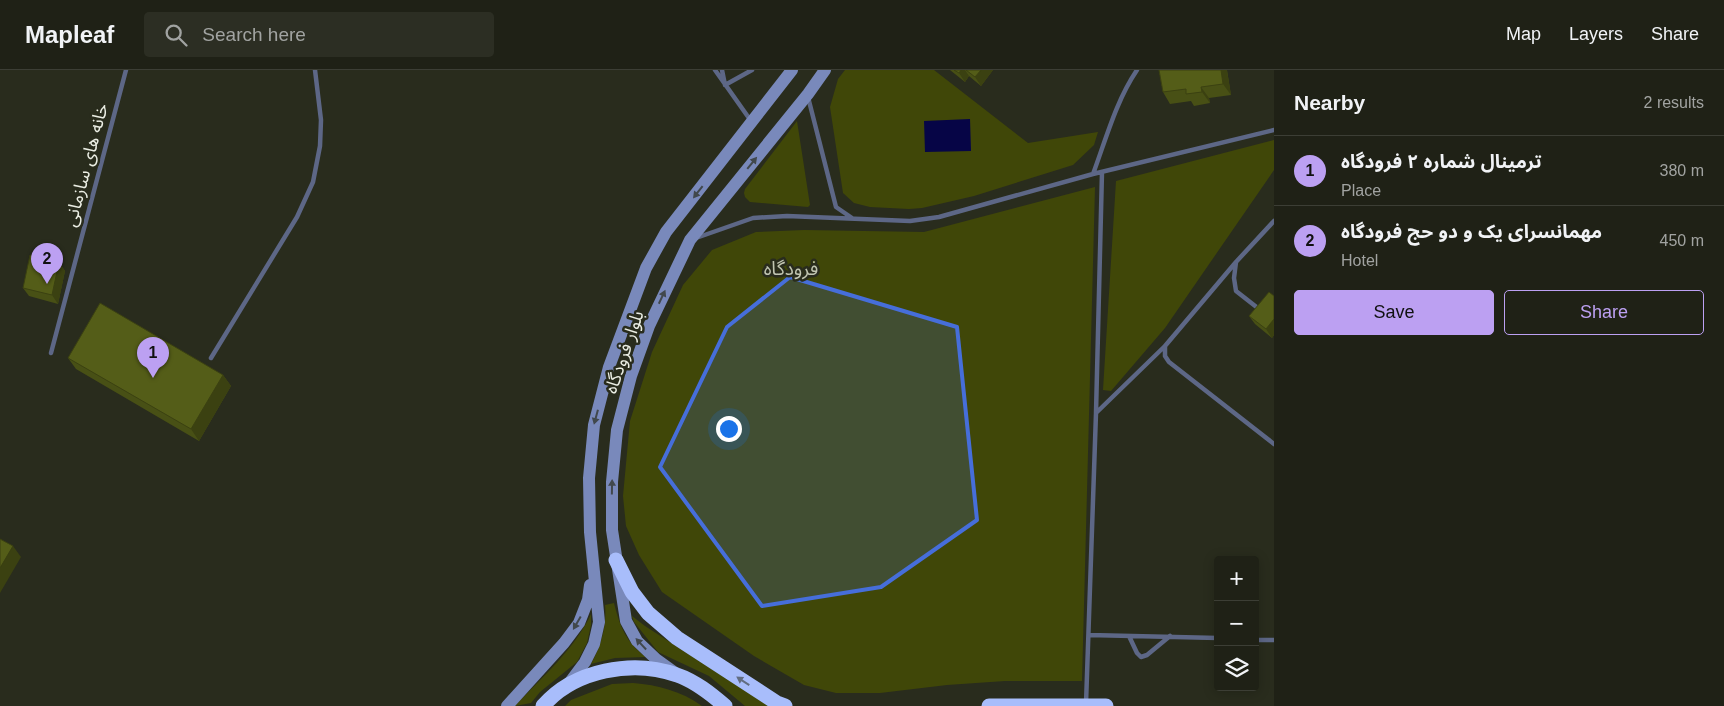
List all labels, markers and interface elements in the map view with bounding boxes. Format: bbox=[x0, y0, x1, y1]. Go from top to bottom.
search box bbox=[144, 12, 494, 57]
text: Mapleaf bbox=[25, 21, 114, 48]
icon: search bbox=[162, 21, 190, 49]
text: Search here bbox=[202, 24, 306, 45]
text: Map bbox=[1506, 24, 1541, 44]
text: Layers bbox=[1569, 24, 1623, 44]
text: Share bbox=[1651, 24, 1699, 44]
text: Nearby bbox=[1294, 91, 1365, 114]
text: 2 results bbox=[1644, 94, 1704, 111]
street label: خانه های سازمانی bbox=[60, 101, 113, 229]
text: ترمينال شماره ۲ فرودگاه bbox=[1341, 151, 1542, 172]
one-way arrow bbox=[747, 157, 758, 170]
text: 1 bbox=[1306, 162, 1314, 179]
text: 380 m bbox=[1660, 162, 1704, 179]
text: Place bbox=[1341, 182, 1381, 199]
one-way arrow bbox=[693, 185, 703, 198]
text: مهمانسرای یک و دو حج فرودگاه bbox=[1341, 221, 1602, 242]
text: 2 bbox=[1306, 232, 1314, 249]
text: 450 m bbox=[1660, 232, 1704, 249]
pin: 2 bbox=[31, 243, 63, 284]
text: Hotel bbox=[1341, 252, 1378, 269]
district label: فرودگاه bbox=[764, 258, 818, 280]
one-way arrow bbox=[658, 290, 666, 305]
button: Save bbox=[1294, 290, 1494, 335]
button: Share bbox=[1504, 290, 1704, 335]
street label: بلوار فرودگاه bbox=[600, 308, 648, 396]
pin: 1 bbox=[137, 337, 169, 378]
one-way arrow bbox=[592, 410, 600, 425]
your location bbox=[716, 416, 742, 442]
one-way arrow bbox=[608, 479, 616, 495]
map controls bbox=[1214, 556, 1259, 691]
button: + bbox=[1214, 556, 1259, 601]
button: − bbox=[1214, 601, 1259, 646]
one-way arrow bbox=[573, 616, 581, 631]
one-way arrow bbox=[635, 637, 646, 650]
button: layers bbox=[1214, 646, 1259, 691]
one-way arrow bbox=[737, 676, 750, 686]

